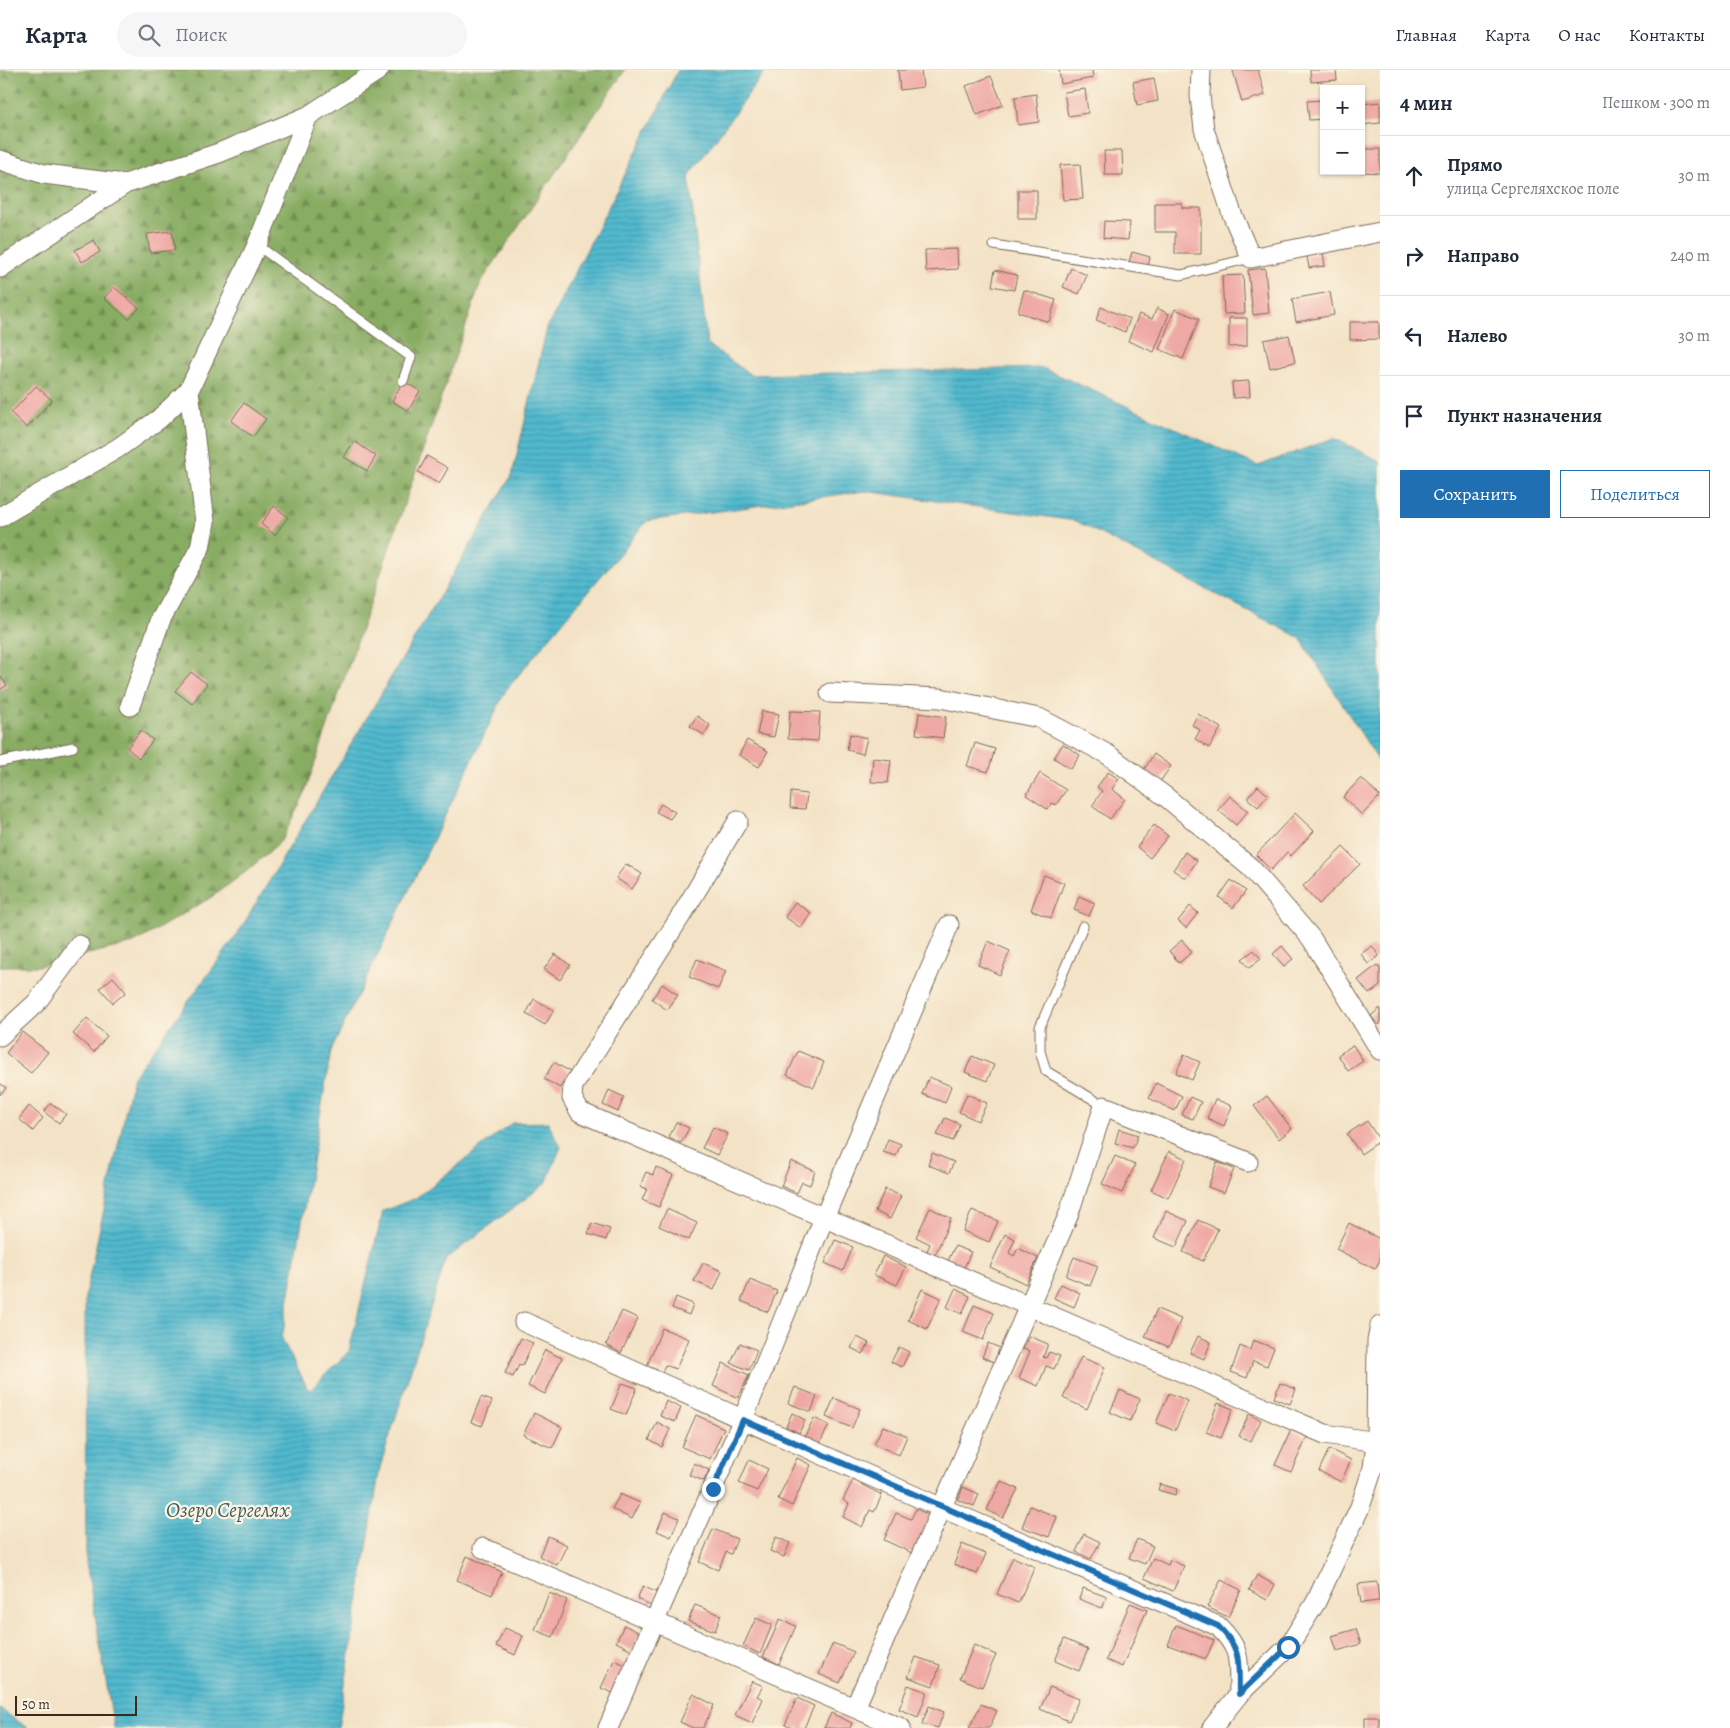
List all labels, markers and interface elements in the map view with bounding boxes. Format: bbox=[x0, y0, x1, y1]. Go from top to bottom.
search box bbox=[117, 12, 467, 57]
text: Карта bbox=[25, 19, 87, 51]
icon: search bbox=[135, 21, 163, 49]
text: Поиск bbox=[175, 22, 227, 48]
text: Главная bbox=[1396, 23, 1457, 47]
text: Карта bbox=[1485, 23, 1530, 47]
text: О нас bbox=[1558, 23, 1601, 47]
text: Контакты bbox=[1629, 23, 1705, 47]
map controls bbox=[1320, 85, 1365, 175]
button: + bbox=[1320, 85, 1365, 130]
text: 4 мин bbox=[1400, 89, 1453, 117]
text: Пешком · 300 m bbox=[1602, 92, 1710, 114]
button: − bbox=[1320, 130, 1365, 175]
text: Прямо bbox=[1447, 152, 1502, 178]
icon: ahead bbox=[1400, 162, 1428, 190]
text: 30 m bbox=[1678, 165, 1710, 187]
text: улица Сергеляхское поле bbox=[1447, 178, 1620, 200]
icon: right bbox=[1400, 242, 1428, 270]
text: Направо bbox=[1447, 243, 1519, 269]
text: 240 m bbox=[1670, 245, 1710, 267]
icon: left bbox=[1400, 322, 1428, 350]
text: Налево bbox=[1447, 323, 1507, 349]
text: 30 m bbox=[1678, 325, 1710, 347]
icon: arrive bbox=[1400, 402, 1428, 430]
text: Пункт назначения bbox=[1447, 403, 1602, 429]
button: Сохранить bbox=[1400, 470, 1550, 518]
button: Поделиться bbox=[1560, 470, 1710, 518]
route end bbox=[702, 1478, 725, 1501]
water label: Озеро Сергелях bbox=[166, 1496, 290, 1524]
route start bbox=[1277, 1636, 1300, 1659]
scale bar bbox=[15, 1693, 138, 1716]
text: 50 m bbox=[22, 1695, 50, 1714]

